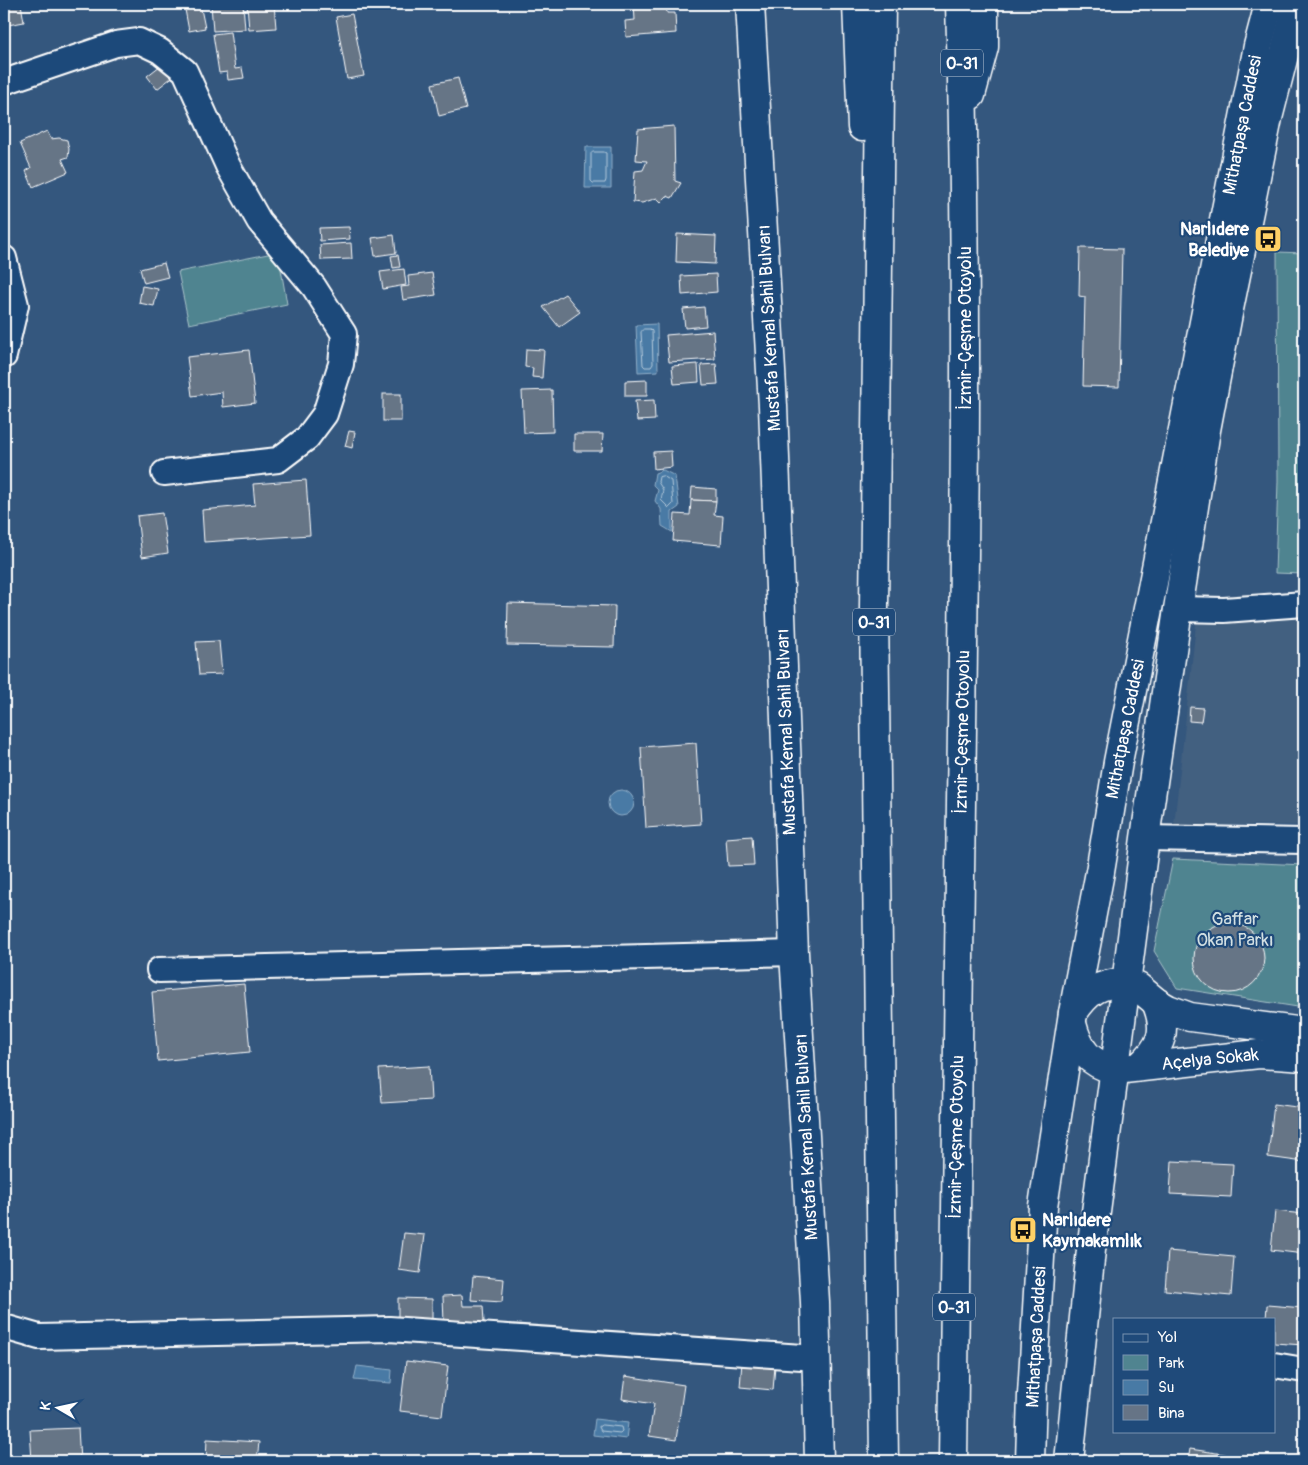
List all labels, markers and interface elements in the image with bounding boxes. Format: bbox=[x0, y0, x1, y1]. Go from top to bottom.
road number: O-31 bbox=[941, 49, 983, 76]
street label: Mithatpaşa Caddesi bbox=[1218, 53, 1267, 197]
place label: Narlıdere Belediye bbox=[1180, 218, 1250, 262]
street label: Mustafa Kemal Sahil Bulvarı bbox=[753, 224, 786, 432]
bus stop icon: Narlıdere Belediye bbox=[1253, 224, 1283, 254]
street label: İzmir-Çeşme Otoyolu bbox=[954, 246, 977, 410]
road number: O-31 bbox=[853, 608, 895, 636]
street label: Mustafa Kemal Sahil Bulvarı bbox=[771, 628, 802, 836]
street label: İzmir-Çeşme Otoyolu bbox=[950, 650, 975, 814]
street label: Mithatpaşa Caddesi bbox=[1101, 657, 1150, 801]
park label: Gaffar Okan Parkı bbox=[1196, 908, 1274, 952]
street label: Mustafa Kemal Sahil Bulvarı bbox=[790, 1033, 823, 1241]
street label: Açelya Sokak bbox=[1160, 1043, 1260, 1076]
street label: İzmir-Çeşme Otoyolu bbox=[944, 1055, 969, 1219]
place label: Narlıdere Kaymakamlık bbox=[1042, 1209, 1142, 1253]
bus stop icon: Narlıdere Kaymakamlık bbox=[1008, 1215, 1038, 1245]
street label: Mithatpaşa Caddesi bbox=[1021, 1266, 1052, 1408]
road number: O-31 bbox=[933, 1294, 975, 1320]
legend bbox=[1113, 1318, 1276, 1432]
text: Yol bbox=[1157, 1328, 1177, 1347]
text: Park bbox=[1158, 1354, 1185, 1373]
text: Su bbox=[1158, 1378, 1174, 1397]
north arrow bbox=[32, 1382, 82, 1432]
text: K bbox=[37, 1400, 55, 1412]
text: Bina bbox=[1158, 1404, 1185, 1423]

